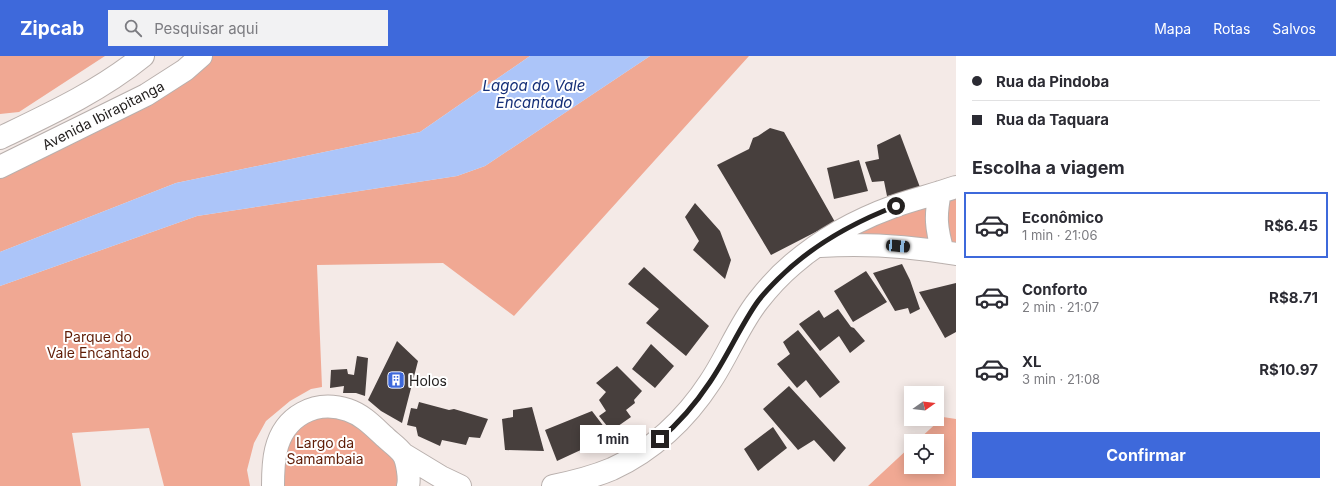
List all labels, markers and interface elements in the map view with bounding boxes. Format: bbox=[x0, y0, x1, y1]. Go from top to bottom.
search box bbox=[108, 10, 388, 46]
text: Zipcab bbox=[20, 17, 84, 40]
icon: search bbox=[122, 17, 144, 39]
text: Pesquisar aqui bbox=[154, 19, 258, 38]
text: Mapa bbox=[1154, 20, 1191, 37]
text: Rotas bbox=[1213, 20, 1250, 37]
text: Salvos bbox=[1272, 20, 1316, 37]
text: Rua da Pindoba bbox=[996, 72, 1109, 91]
water label: Lagoa do Vale Encantado bbox=[483, 76, 585, 112]
street label: Avenida Ibirapitanga bbox=[39, 77, 167, 153]
text: Rua da Taquara bbox=[996, 110, 1109, 129]
text: Escolha a viagem bbox=[972, 157, 1125, 178]
route start bbox=[887, 197, 905, 215]
icon: car bbox=[974, 207, 1010, 243]
text: Econômico bbox=[1022, 208, 1103, 227]
text: R$6.45 bbox=[1264, 216, 1318, 235]
text: 1 min · 21:06 bbox=[1022, 227, 1097, 243]
car bbox=[886, 239, 910, 253]
icon: car bbox=[974, 279, 1010, 315]
text: Conforto bbox=[1022, 280, 1087, 299]
text: R$8.71 bbox=[1269, 288, 1318, 307]
text: 2 min · 21:07 bbox=[1022, 299, 1099, 315]
park label: Parque do Vale Encantado bbox=[47, 328, 149, 361]
icon: car bbox=[974, 351, 1010, 387]
text: XL bbox=[1022, 352, 1042, 371]
text: R$10.97 bbox=[1259, 360, 1318, 379]
building icon: Holos bbox=[386, 370, 406, 390]
text: 3 min · 21:08 bbox=[1022, 371, 1100, 387]
place label: Holos bbox=[409, 372, 447, 389]
north arrow bbox=[904, 386, 944, 426]
map controls bbox=[904, 386, 944, 474]
callout: 1 min bbox=[580, 425, 646, 453]
route end bbox=[651, 430, 669, 448]
text: 1 min bbox=[597, 431, 629, 447]
button: Confirmar bbox=[972, 432, 1320, 478]
park label: Largo da Samambaia bbox=[286, 434, 364, 467]
button: locate bbox=[904, 434, 944, 474]

